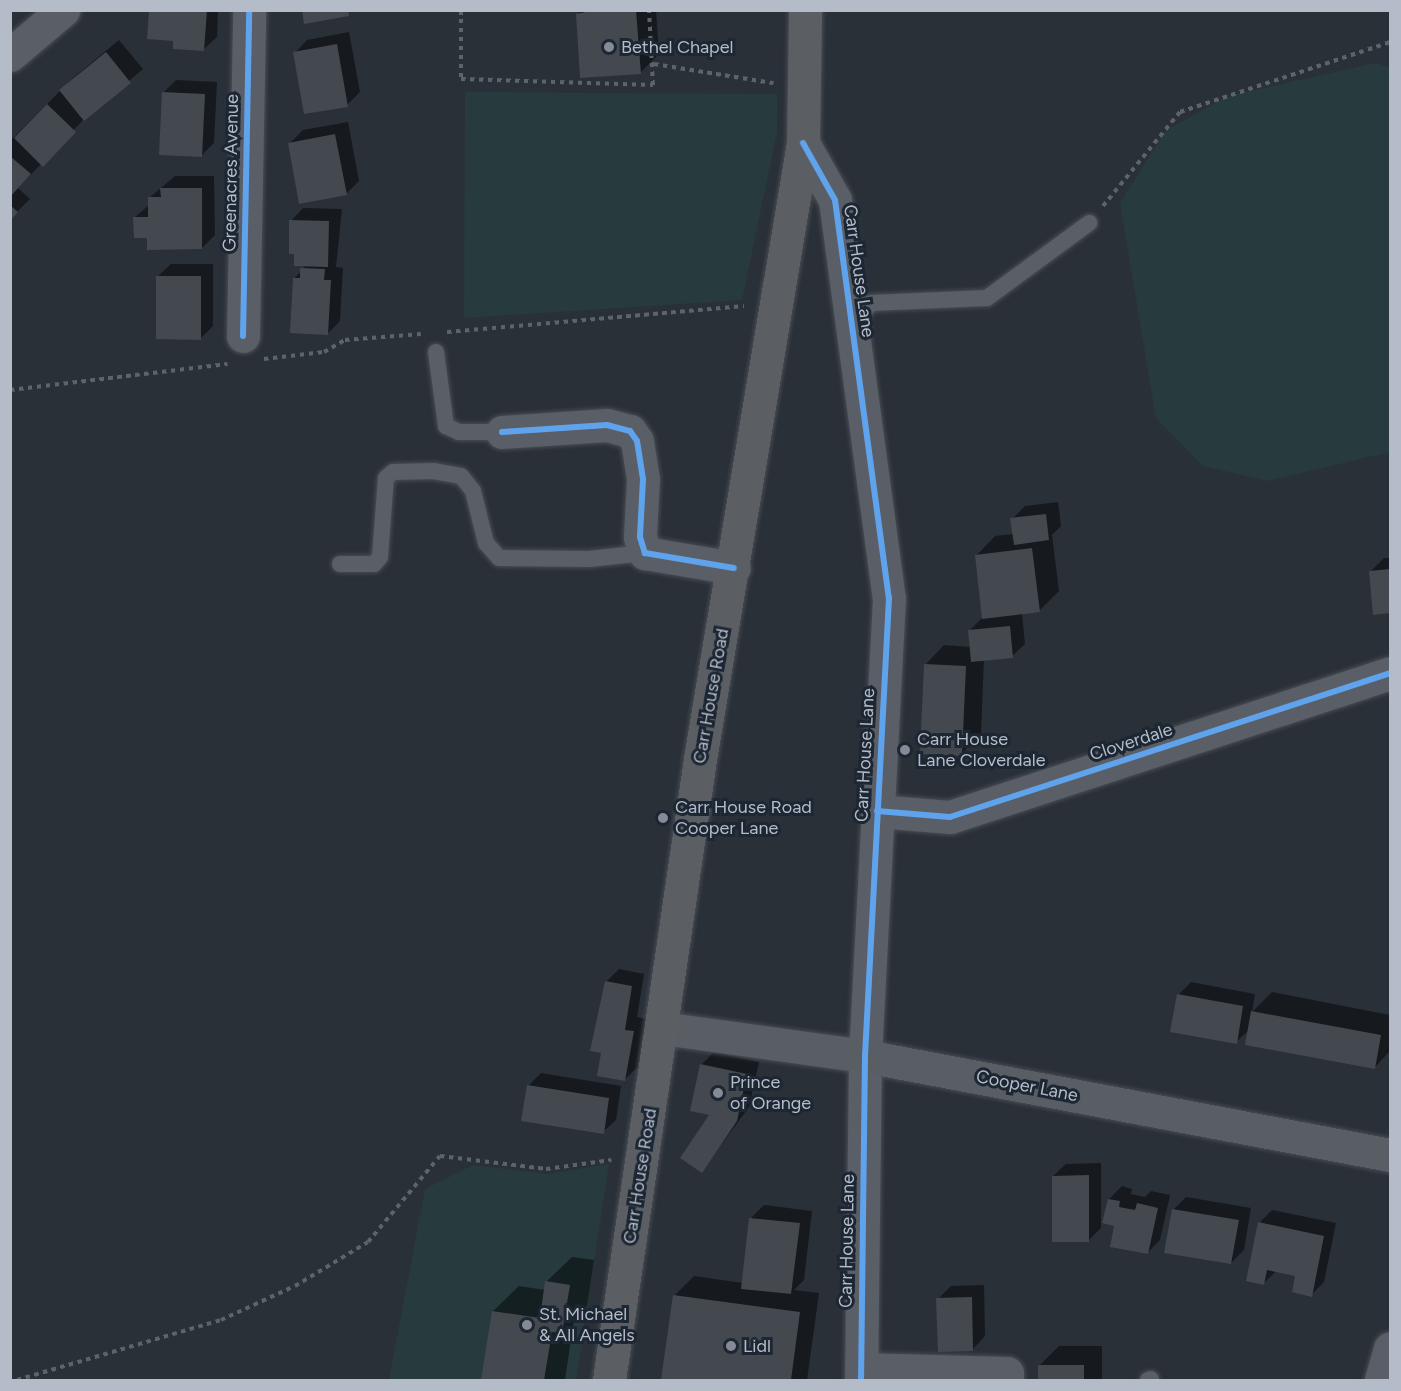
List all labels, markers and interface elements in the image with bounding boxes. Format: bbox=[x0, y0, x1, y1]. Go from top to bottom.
place label: Bethel Chapel bbox=[621, 36, 734, 58]
marker: Bethel Chapel bbox=[602, 40, 616, 54]
street label: Greenacres Avenue bbox=[219, 94, 243, 252]
street label: Carr House Lane bbox=[839, 203, 879, 339]
street label: Carr House Road bbox=[688, 627, 734, 765]
street label: Carr House Lane bbox=[851, 688, 879, 822]
street label: Cloverdale bbox=[1087, 718, 1175, 766]
place label: Carr House Lane Cloverdale bbox=[917, 729, 1046, 771]
marker: Carr House Lane Cloverdale bbox=[898, 743, 912, 757]
place label: Carr House Road Cooper Lane bbox=[675, 797, 812, 840]
marker: Carr House Road Cooper Lane bbox=[656, 811, 670, 825]
street label: Cooper Lane bbox=[974, 1066, 1080, 1106]
place label: Prince of Orange bbox=[730, 1072, 811, 1114]
marker: Prince of Orange bbox=[711, 1086, 725, 1100]
street label: Carr House Road bbox=[619, 1107, 661, 1245]
street label: Carr House Lane bbox=[835, 1174, 859, 1308]
place label: St. Michael & All Angels bbox=[539, 1304, 635, 1346]
marker: St. Michael & All Angels bbox=[520, 1318, 534, 1332]
place label: Lidl bbox=[743, 1335, 771, 1357]
marker: Lidl bbox=[724, 1339, 738, 1353]

